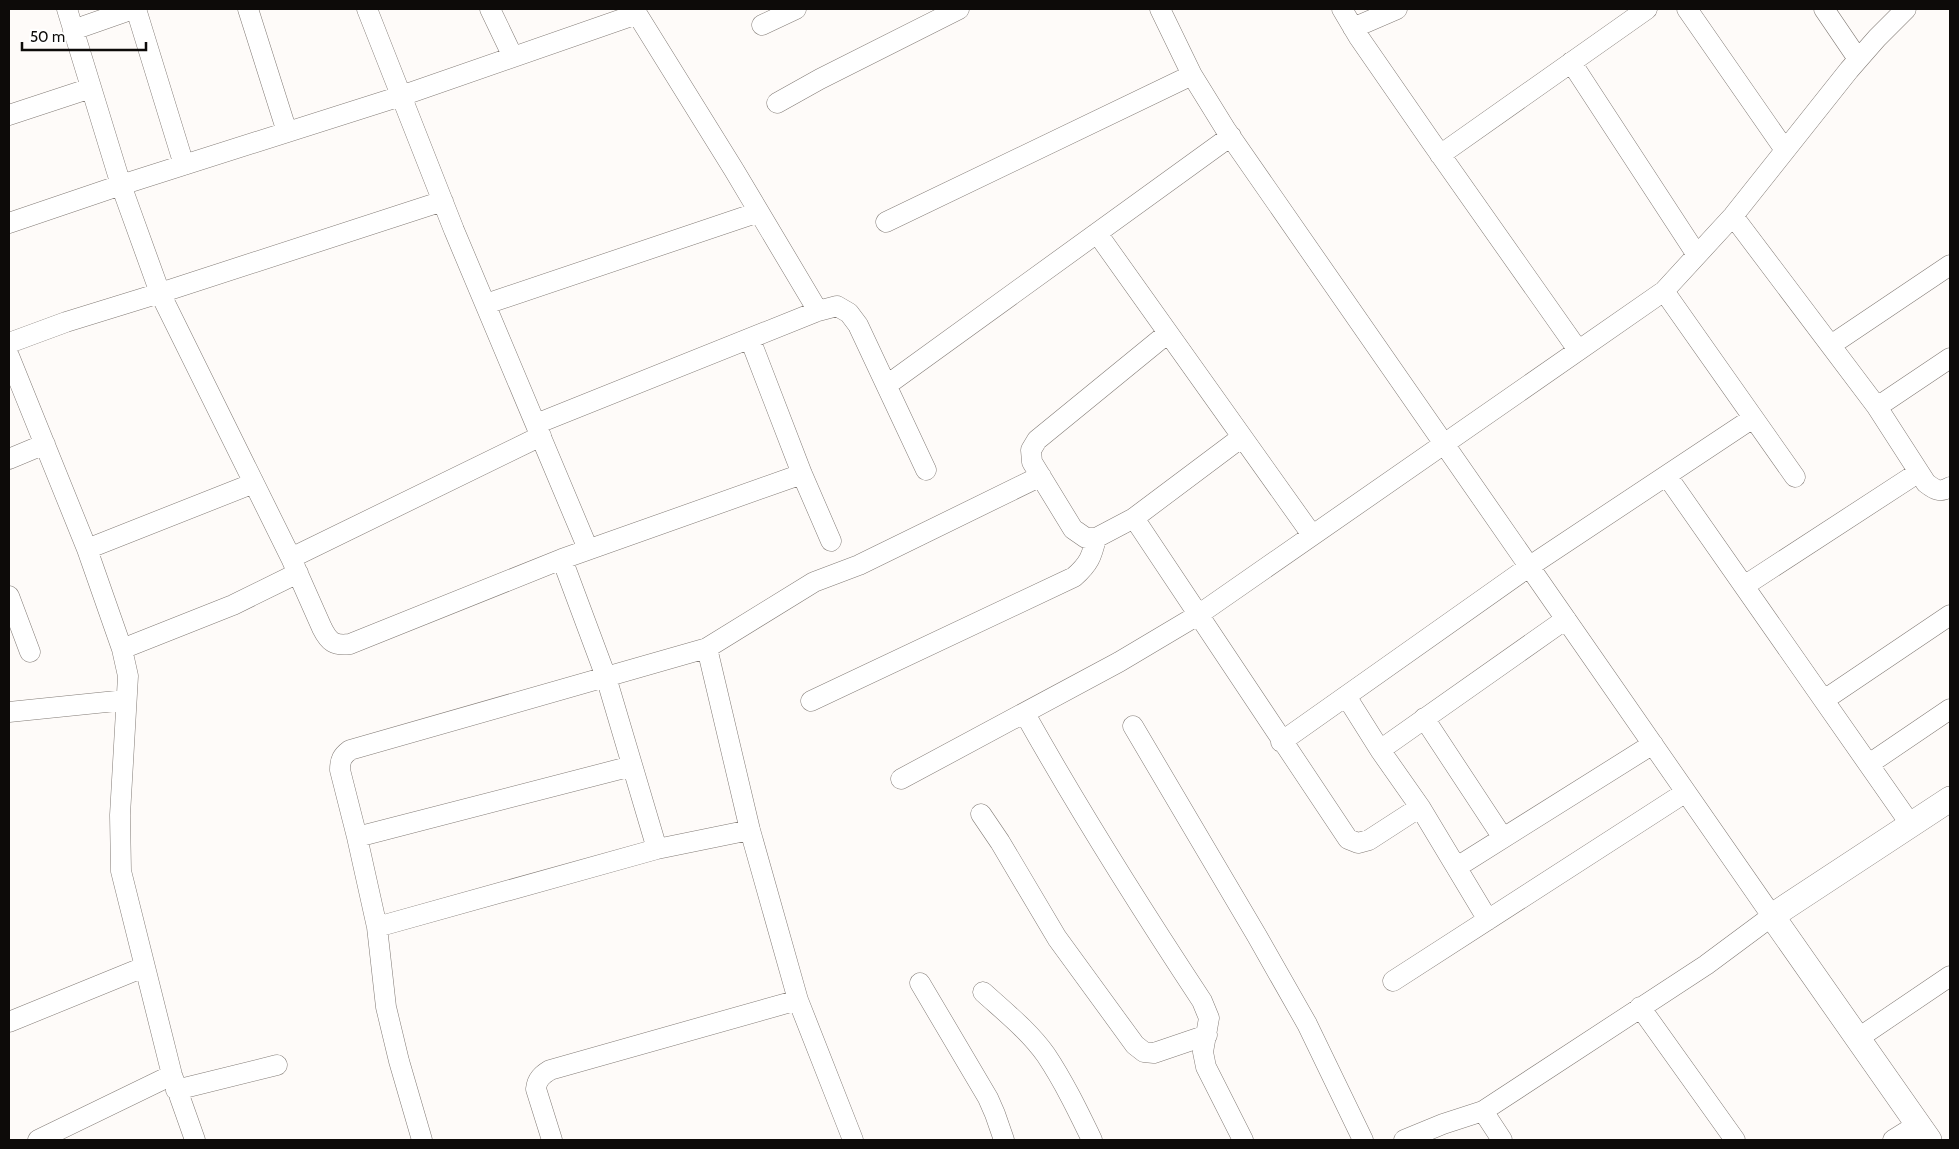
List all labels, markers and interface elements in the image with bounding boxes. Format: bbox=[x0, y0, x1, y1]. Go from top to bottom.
scale bar bbox=[22, 20, 146, 52]
text: 50 m bbox=[30, 28, 65, 46]

